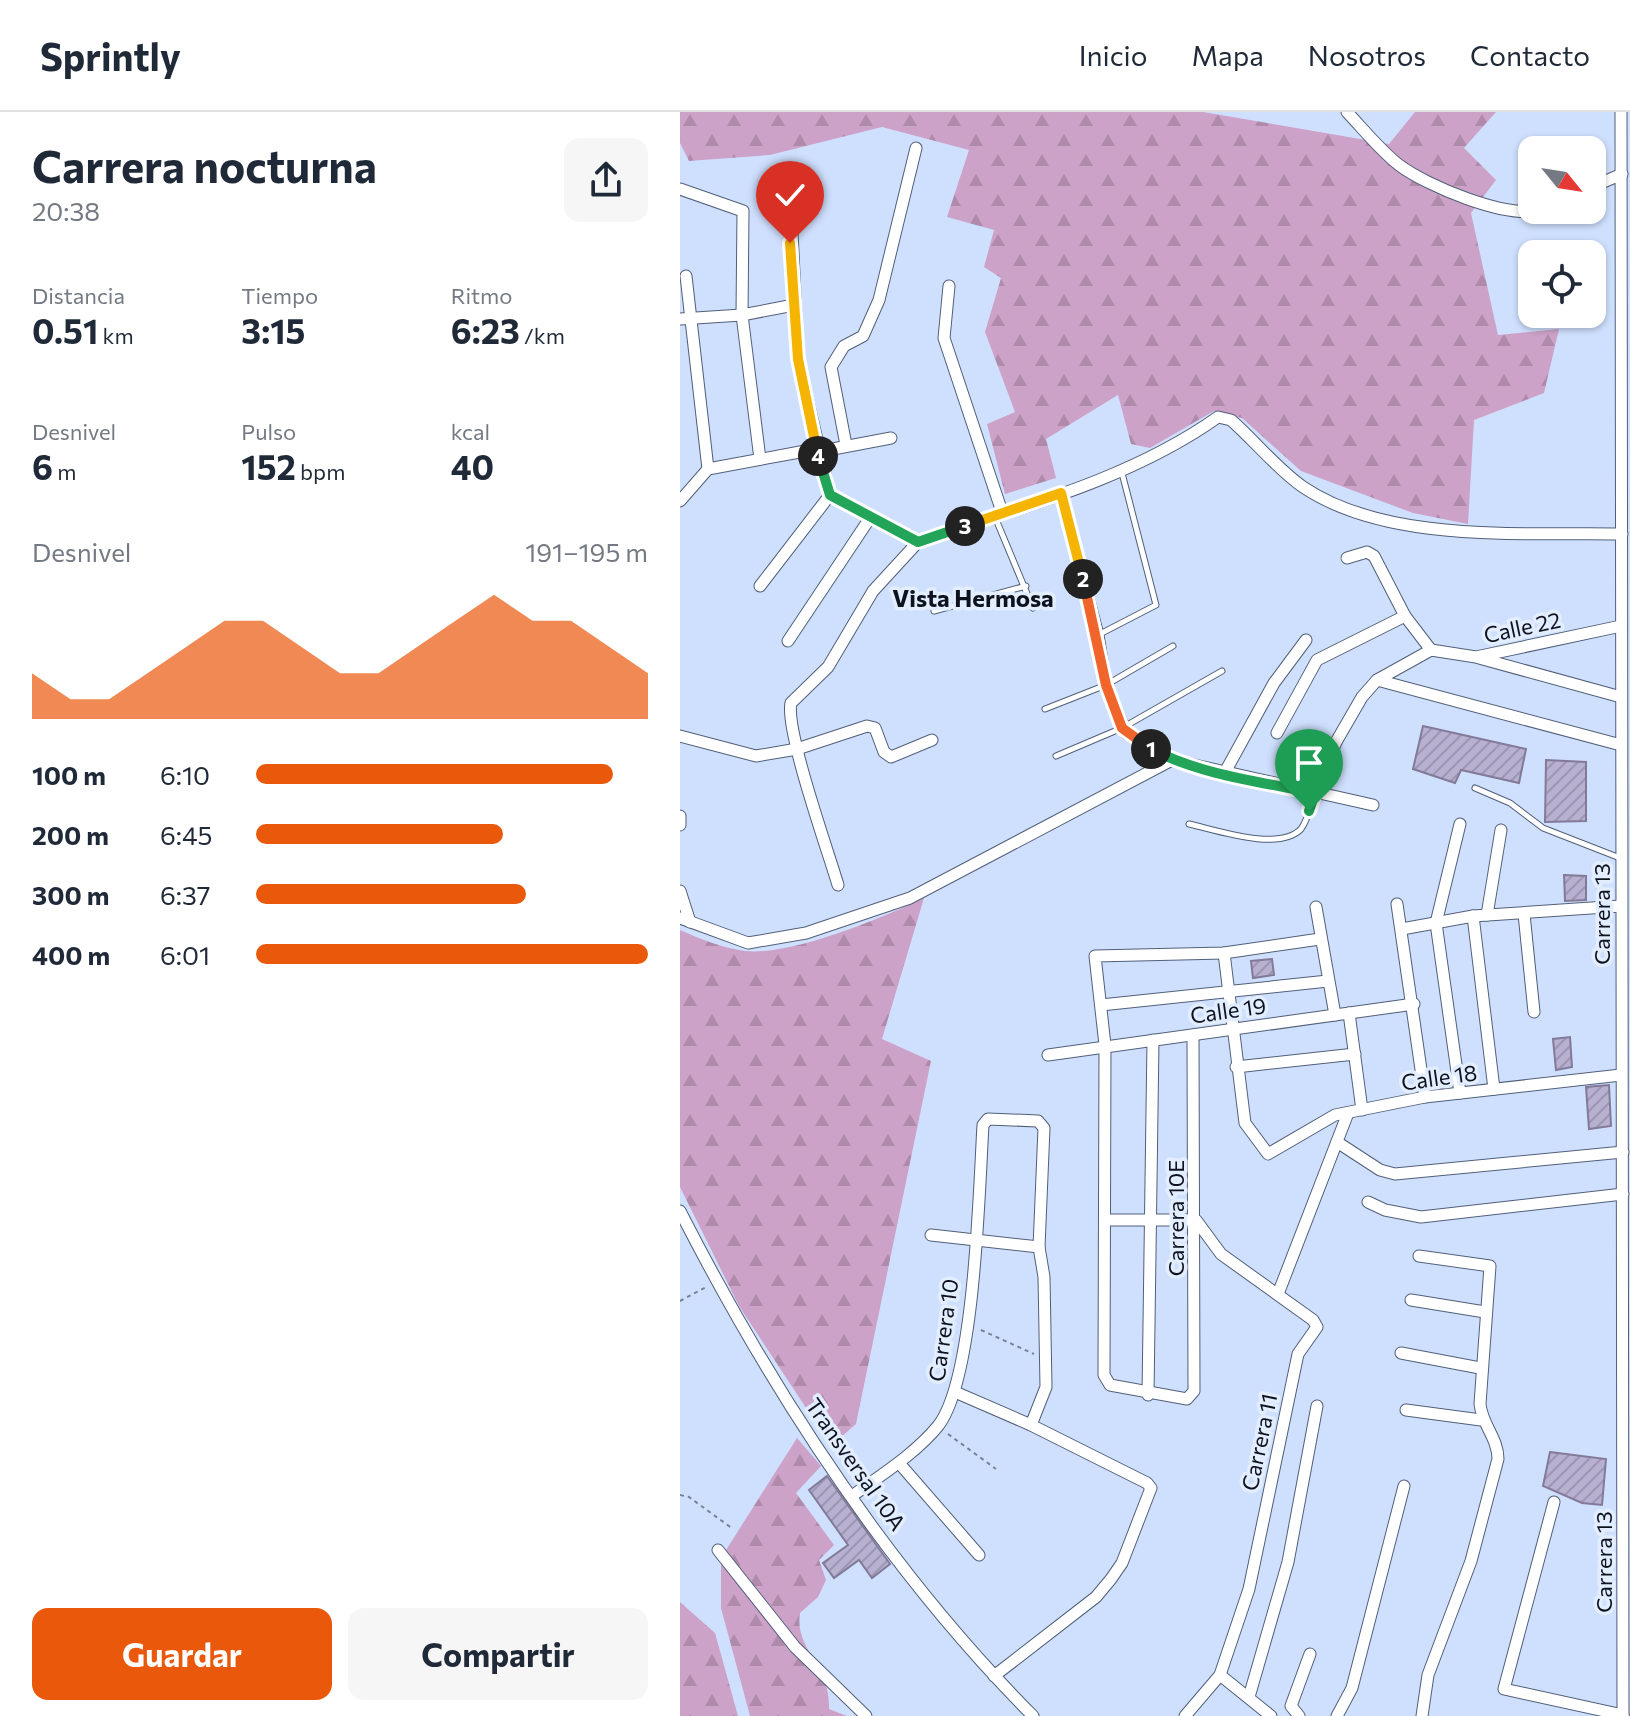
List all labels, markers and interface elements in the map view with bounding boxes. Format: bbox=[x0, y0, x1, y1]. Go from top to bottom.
text: Sprintly bbox=[40, 32, 181, 79]
text: Inicio bbox=[1079, 38, 1147, 72]
text: Mapa bbox=[1191, 38, 1264, 72]
text: Nosotros bbox=[1308, 38, 1426, 72]
text: Contacto bbox=[1470, 38, 1590, 72]
north arrow bbox=[1518, 136, 1606, 224]
map controls bbox=[1518, 136, 1606, 328]
text: Carrera nocturna bbox=[32, 138, 377, 192]
button: share bbox=[564, 138, 648, 222]
pin bbox=[756, 161, 824, 243]
icon: check bbox=[768, 173, 812, 217]
text: 20:38 bbox=[32, 195, 100, 226]
button: locate bbox=[1518, 240, 1606, 328]
text: Distancia bbox=[32, 282, 125, 309]
text: Tiempo bbox=[241, 282, 318, 309]
text: Ritmo bbox=[451, 282, 512, 309]
text: 0.51 bbox=[32, 309, 98, 351]
text: 3:15 bbox=[241, 309, 305, 351]
text: 6:23 bbox=[451, 309, 520, 351]
text: km bbox=[98, 322, 134, 349]
text: /km bbox=[520, 322, 565, 349]
text: Desnivel bbox=[32, 418, 116, 445]
text: Pulso bbox=[241, 418, 296, 445]
text: kcal bbox=[451, 418, 490, 445]
pin: 4 bbox=[798, 436, 838, 476]
text: 4 bbox=[811, 442, 825, 469]
text: 6 bbox=[32, 445, 53, 487]
text: 152 bbox=[241, 445, 296, 487]
text: 40 bbox=[451, 445, 494, 487]
text: m bbox=[53, 458, 76, 485]
text: bpm bbox=[296, 458, 345, 485]
pin: 3 bbox=[945, 506, 985, 546]
text: 3 bbox=[959, 512, 971, 539]
text: Desnivel bbox=[32, 536, 131, 567]
text: 191–195 m bbox=[525, 536, 648, 567]
pin: 2 bbox=[1063, 559, 1103, 599]
text: 2 bbox=[1077, 565, 1089, 592]
district label: Vista Hermosa bbox=[892, 583, 1054, 612]
street label: Calle 22 bbox=[1481, 606, 1563, 648]
pin: 1 bbox=[1131, 729, 1171, 769]
pin bbox=[1275, 729, 1343, 811]
text: 1 bbox=[1146, 735, 1156, 762]
icon: arrive bbox=[1287, 741, 1331, 785]
text: 100 m bbox=[32, 759, 106, 790]
text: 6:10 bbox=[160, 759, 210, 790]
text: 200 m bbox=[32, 819, 109, 850]
text: 6:45 bbox=[160, 819, 212, 850]
street label: Carrera 13 bbox=[1588, 863, 1615, 965]
text: 300 m bbox=[32, 879, 109, 910]
text: 6:37 bbox=[160, 879, 210, 910]
text: 400 m bbox=[32, 939, 110, 970]
text: 6:01 bbox=[160, 939, 210, 970]
street label: Calle 19 bbox=[1188, 991, 1268, 1029]
street label: Calle 18 bbox=[1399, 1058, 1479, 1096]
street label: Carrera 10E bbox=[1162, 1160, 1189, 1276]
street label: Carrera 10 bbox=[922, 1277, 964, 1383]
street label: Carrera 11 bbox=[1236, 1391, 1282, 1493]
street label: Transversal 10A bbox=[800, 1393, 912, 1535]
street label: Carrera 13 bbox=[1590, 1511, 1617, 1613]
button: Guardar bbox=[32, 1608, 332, 1700]
button: Compartir bbox=[348, 1608, 648, 1700]

